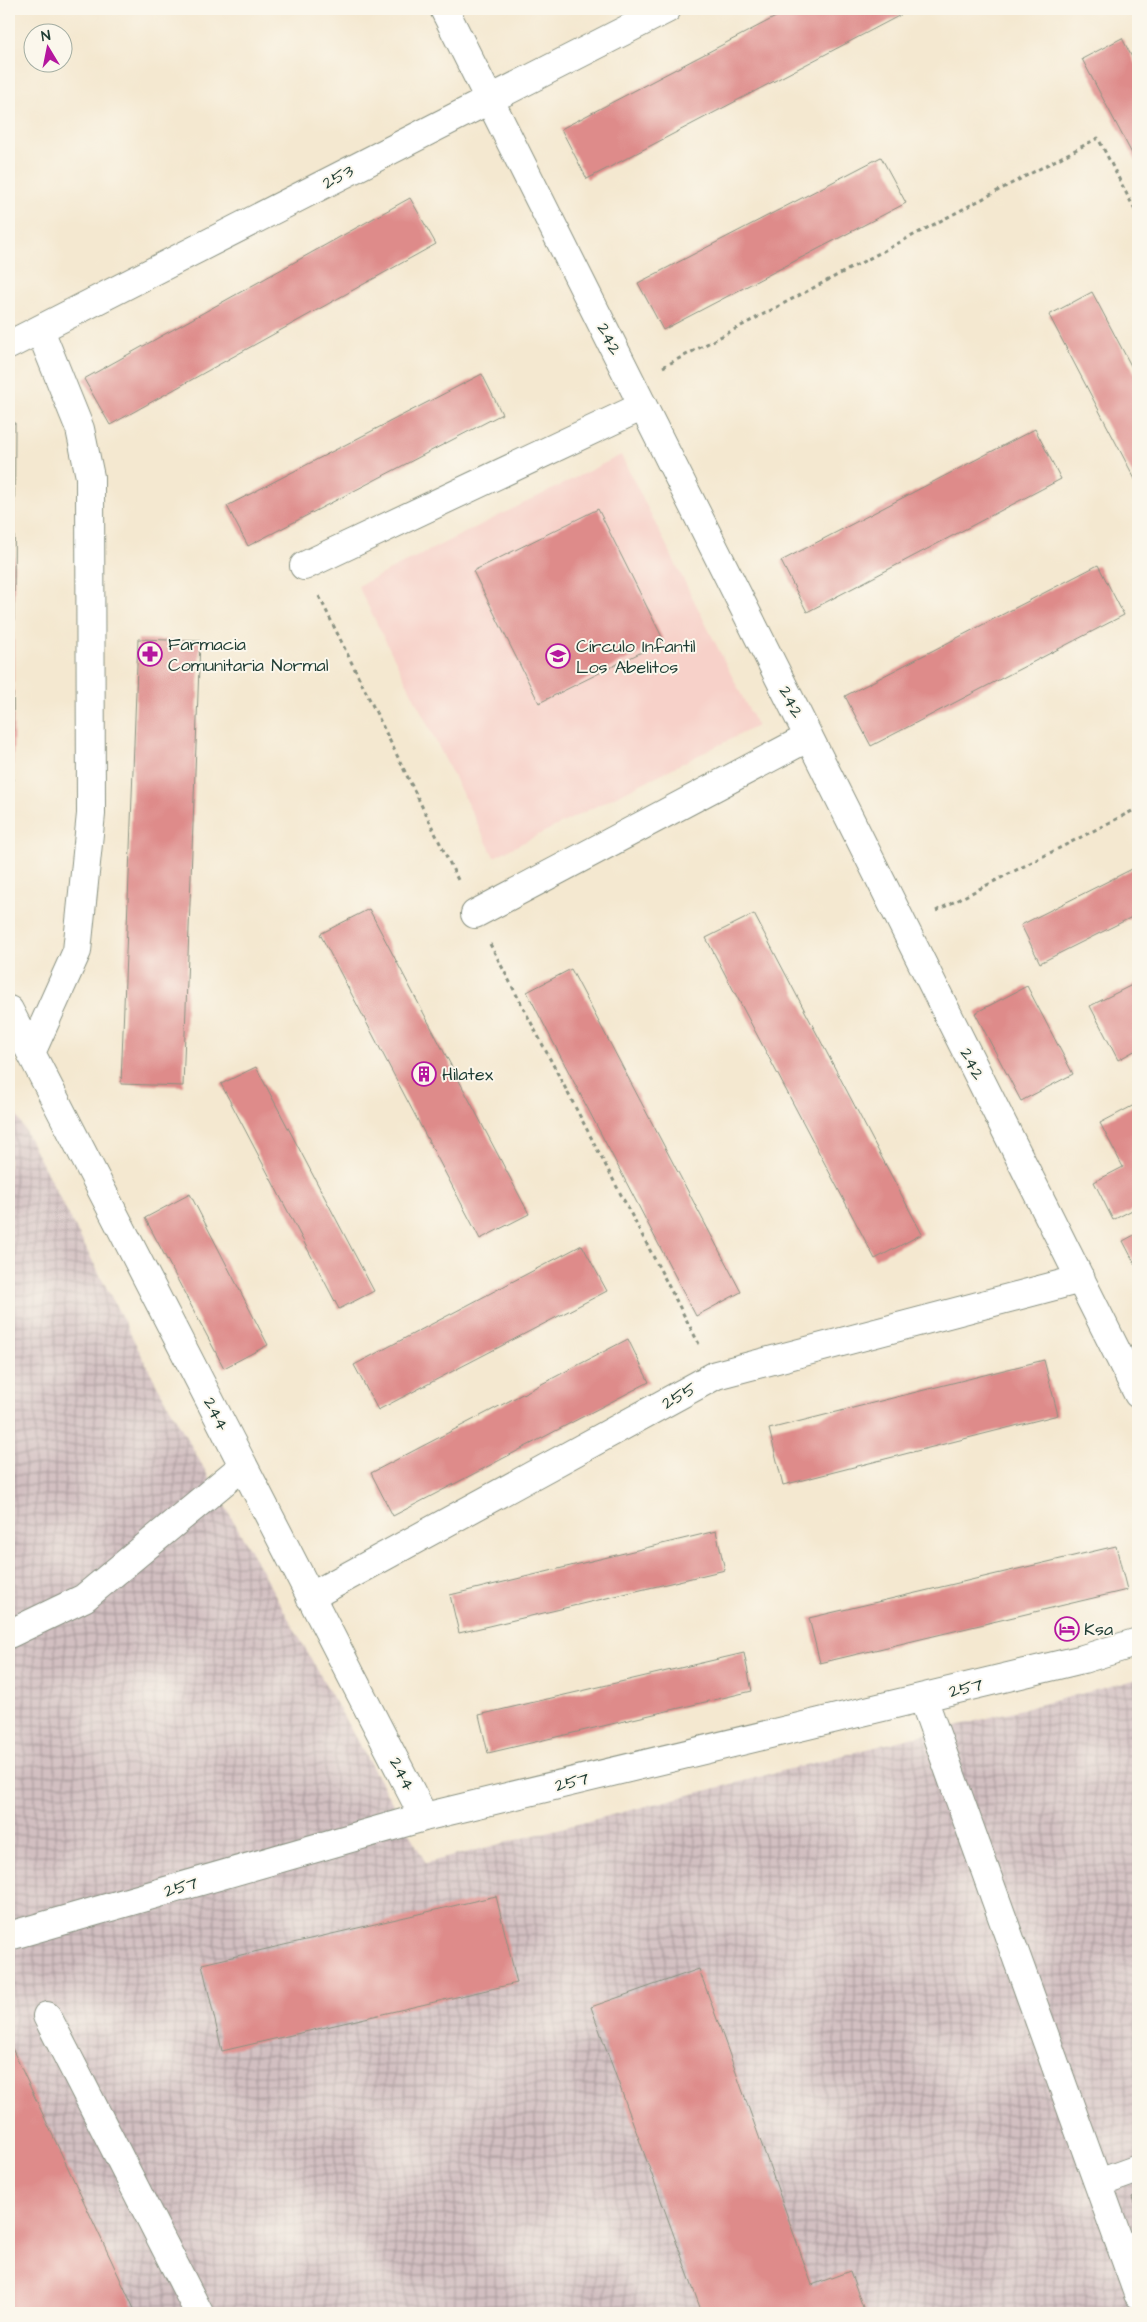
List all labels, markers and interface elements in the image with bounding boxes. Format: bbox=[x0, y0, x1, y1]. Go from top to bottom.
north arrow bbox=[22, 22, 72, 72]
text: N bbox=[40, 26, 52, 47]
street label: 253 bbox=[318, 159, 358, 195]
street label: 242 bbox=[590, 319, 628, 360]
place label: Farmacia Comunitaria Normal bbox=[168, 632, 329, 678]
place label: Círculo Infantil Los Abelitos bbox=[576, 634, 696, 680]
pharmacy icon: Farmacia Comunitaria Normal bbox=[137, 641, 163, 667]
school or university icon: Círculo Infantil Los Abelitos bbox=[545, 643, 571, 669]
street label: 242 bbox=[772, 682, 810, 723]
street label: 242 bbox=[953, 1044, 991, 1085]
building icon: Hilatex bbox=[411, 1061, 437, 1087]
place label: Hilatex bbox=[442, 1062, 494, 1087]
street label: 255 bbox=[657, 1376, 701, 1416]
street label: 244 bbox=[197, 1393, 235, 1435]
hotel icon: Ksa bbox=[1054, 1616, 1080, 1642]
place label: Ksa bbox=[1084, 1617, 1113, 1642]
street label: 257 bbox=[947, 1672, 985, 1704]
street label: 244 bbox=[383, 1753, 421, 1795]
street label: 257 bbox=[553, 1766, 591, 1798]
street label: 257 bbox=[161, 1870, 201, 1904]

